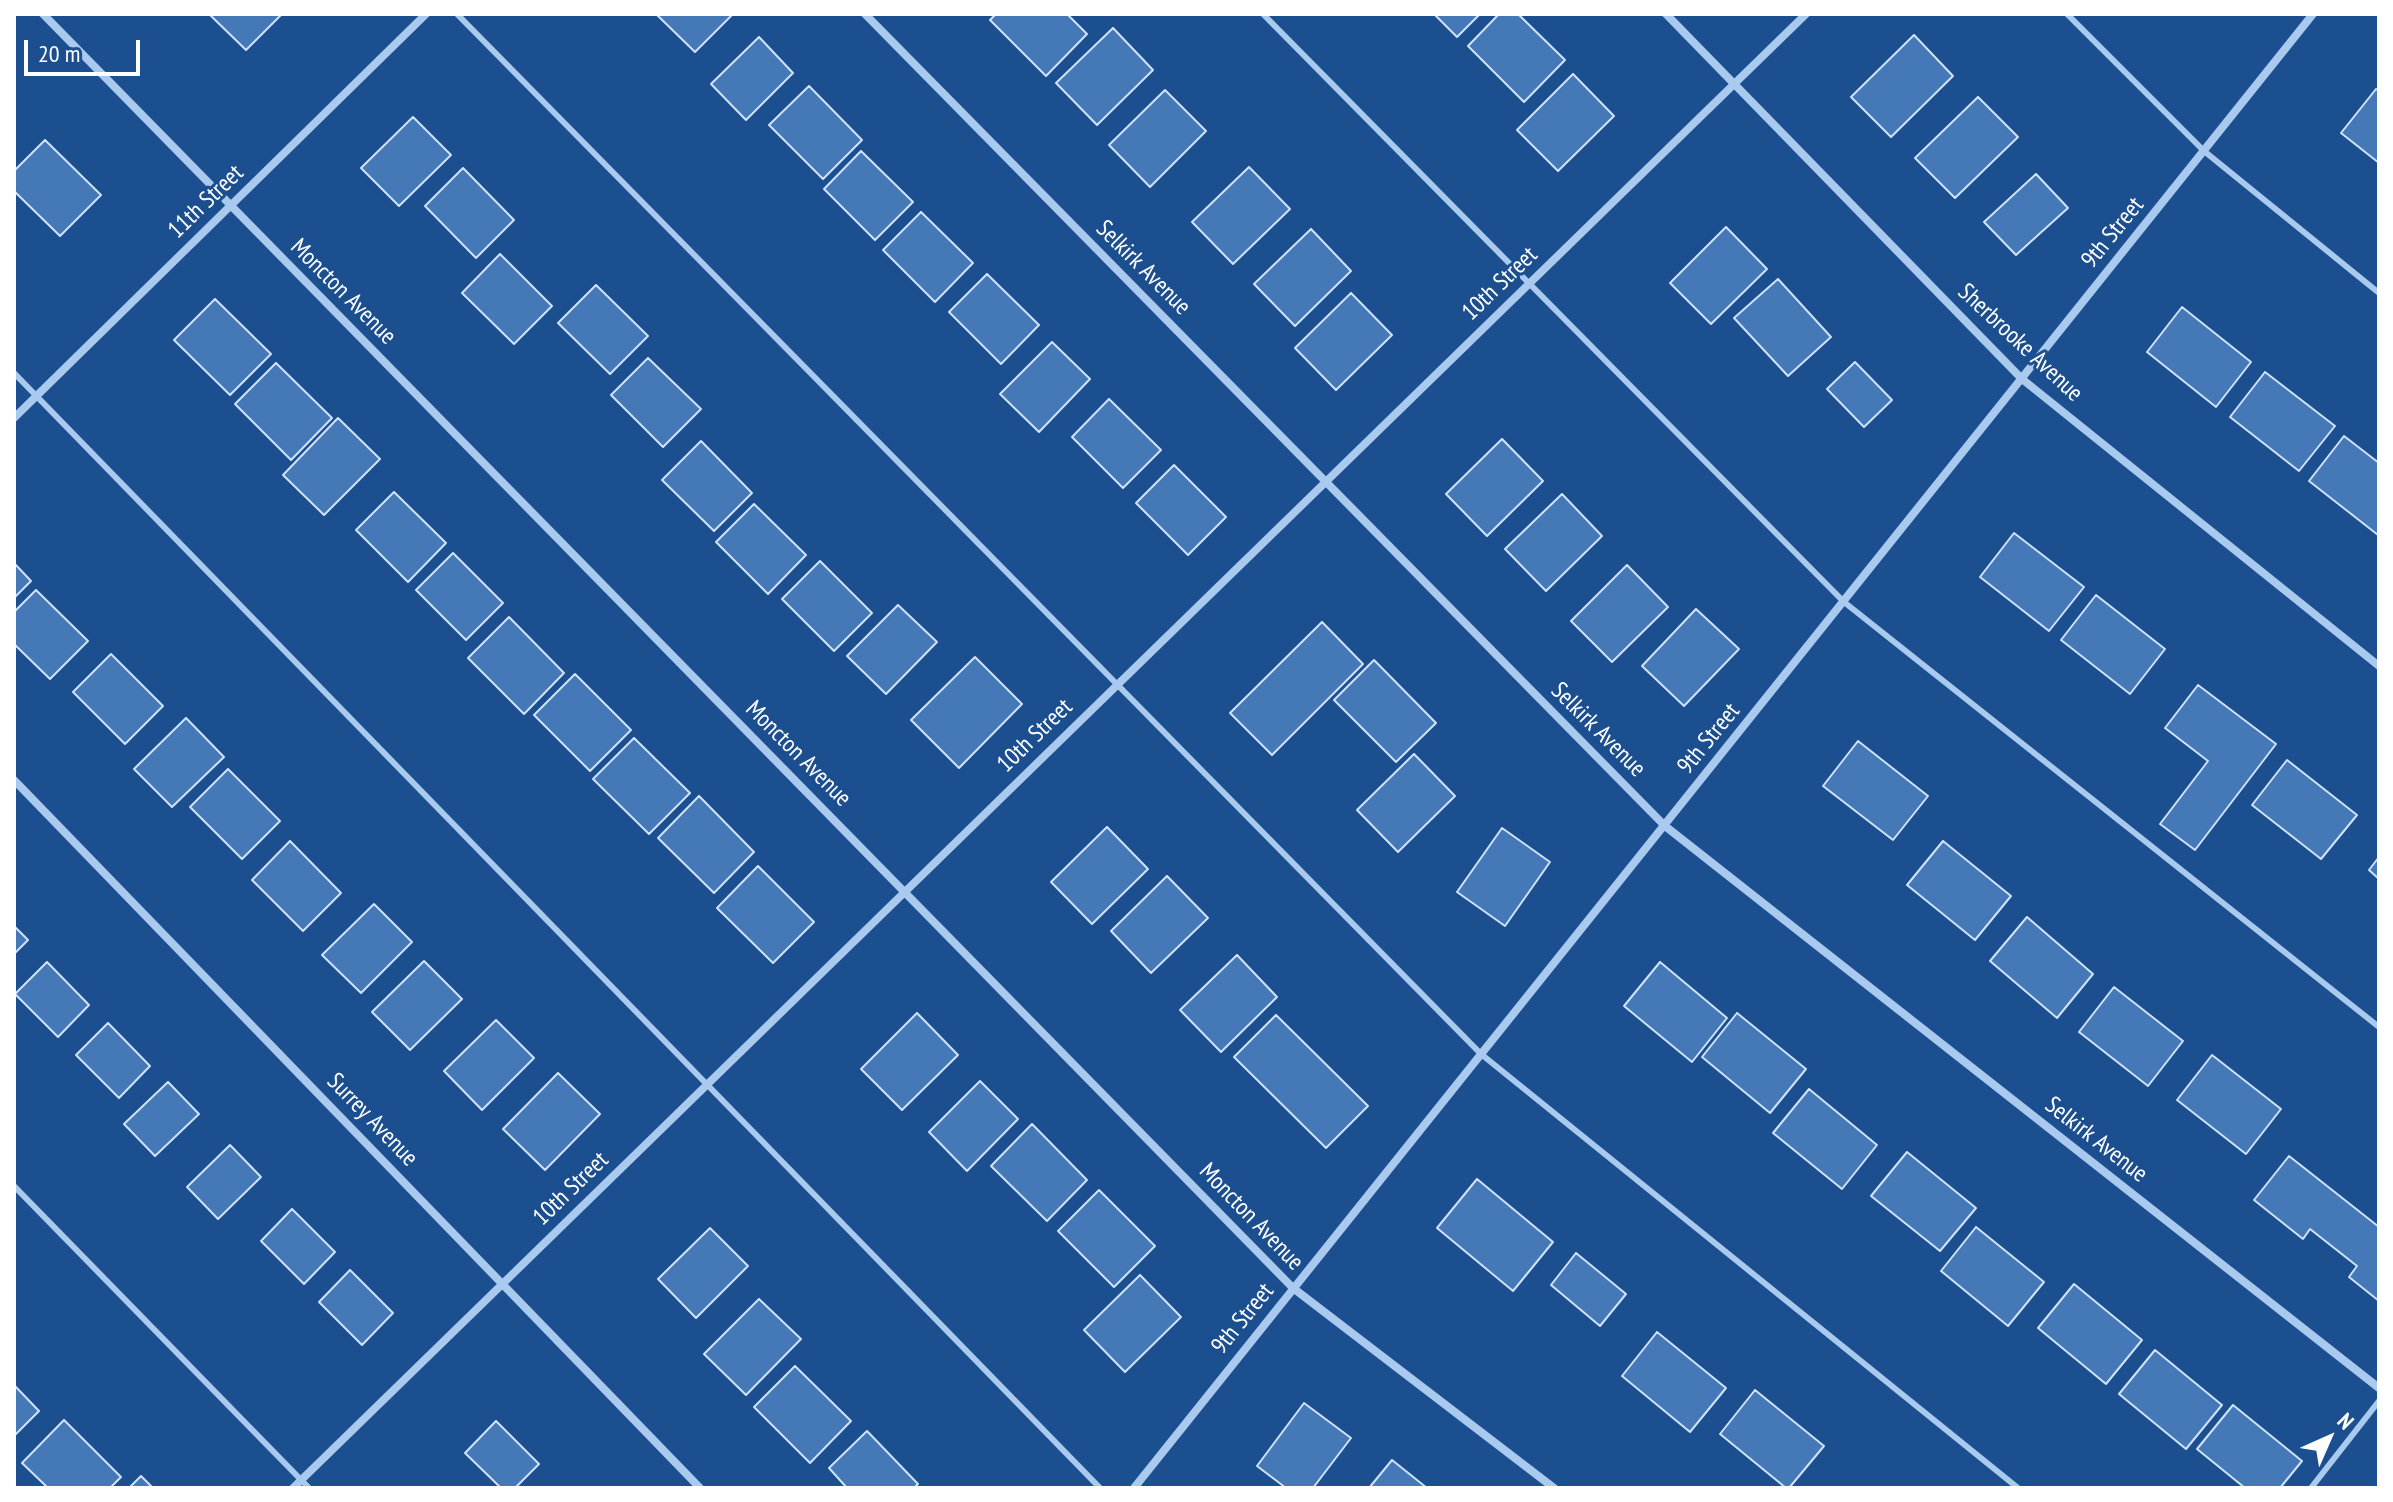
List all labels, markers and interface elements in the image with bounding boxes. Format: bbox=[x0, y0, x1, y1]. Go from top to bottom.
scale bar bbox=[28, 24, 144, 74]
text: 20 m bbox=[38, 38, 80, 69]
street label: 11th Street bbox=[162, 159, 250, 245]
street label: 9th Street bbox=[2076, 192, 2150, 274]
street label: Selkirk Avenue bbox=[1090, 215, 1196, 321]
street label: Moncton Avenue bbox=[284, 233, 402, 351]
street label: 10th Street bbox=[1456, 241, 1544, 327]
street label: Sherbrooke Avenue bbox=[1952, 278, 2088, 408]
street label: Selkirk Avenue bbox=[1545, 677, 1651, 783]
street label: 10th Street bbox=[991, 693, 1079, 779]
street label: Moncton Avenue bbox=[739, 695, 857, 813]
street label: 9th Street bbox=[1672, 698, 1746, 780]
street label: Surrey Avenue bbox=[321, 1068, 423, 1172]
street label: Selkirk Avenue bbox=[2039, 1091, 2153, 1189]
street label: 10th Street bbox=[527, 1146, 615, 1232]
street label: Moncton Avenue bbox=[1193, 1157, 1309, 1277]
street label: 9th Street bbox=[1206, 1278, 1280, 1360]
north arrow bbox=[2289, 1398, 2369, 1478]
text: N bbox=[2332, 1407, 2360, 1435]

